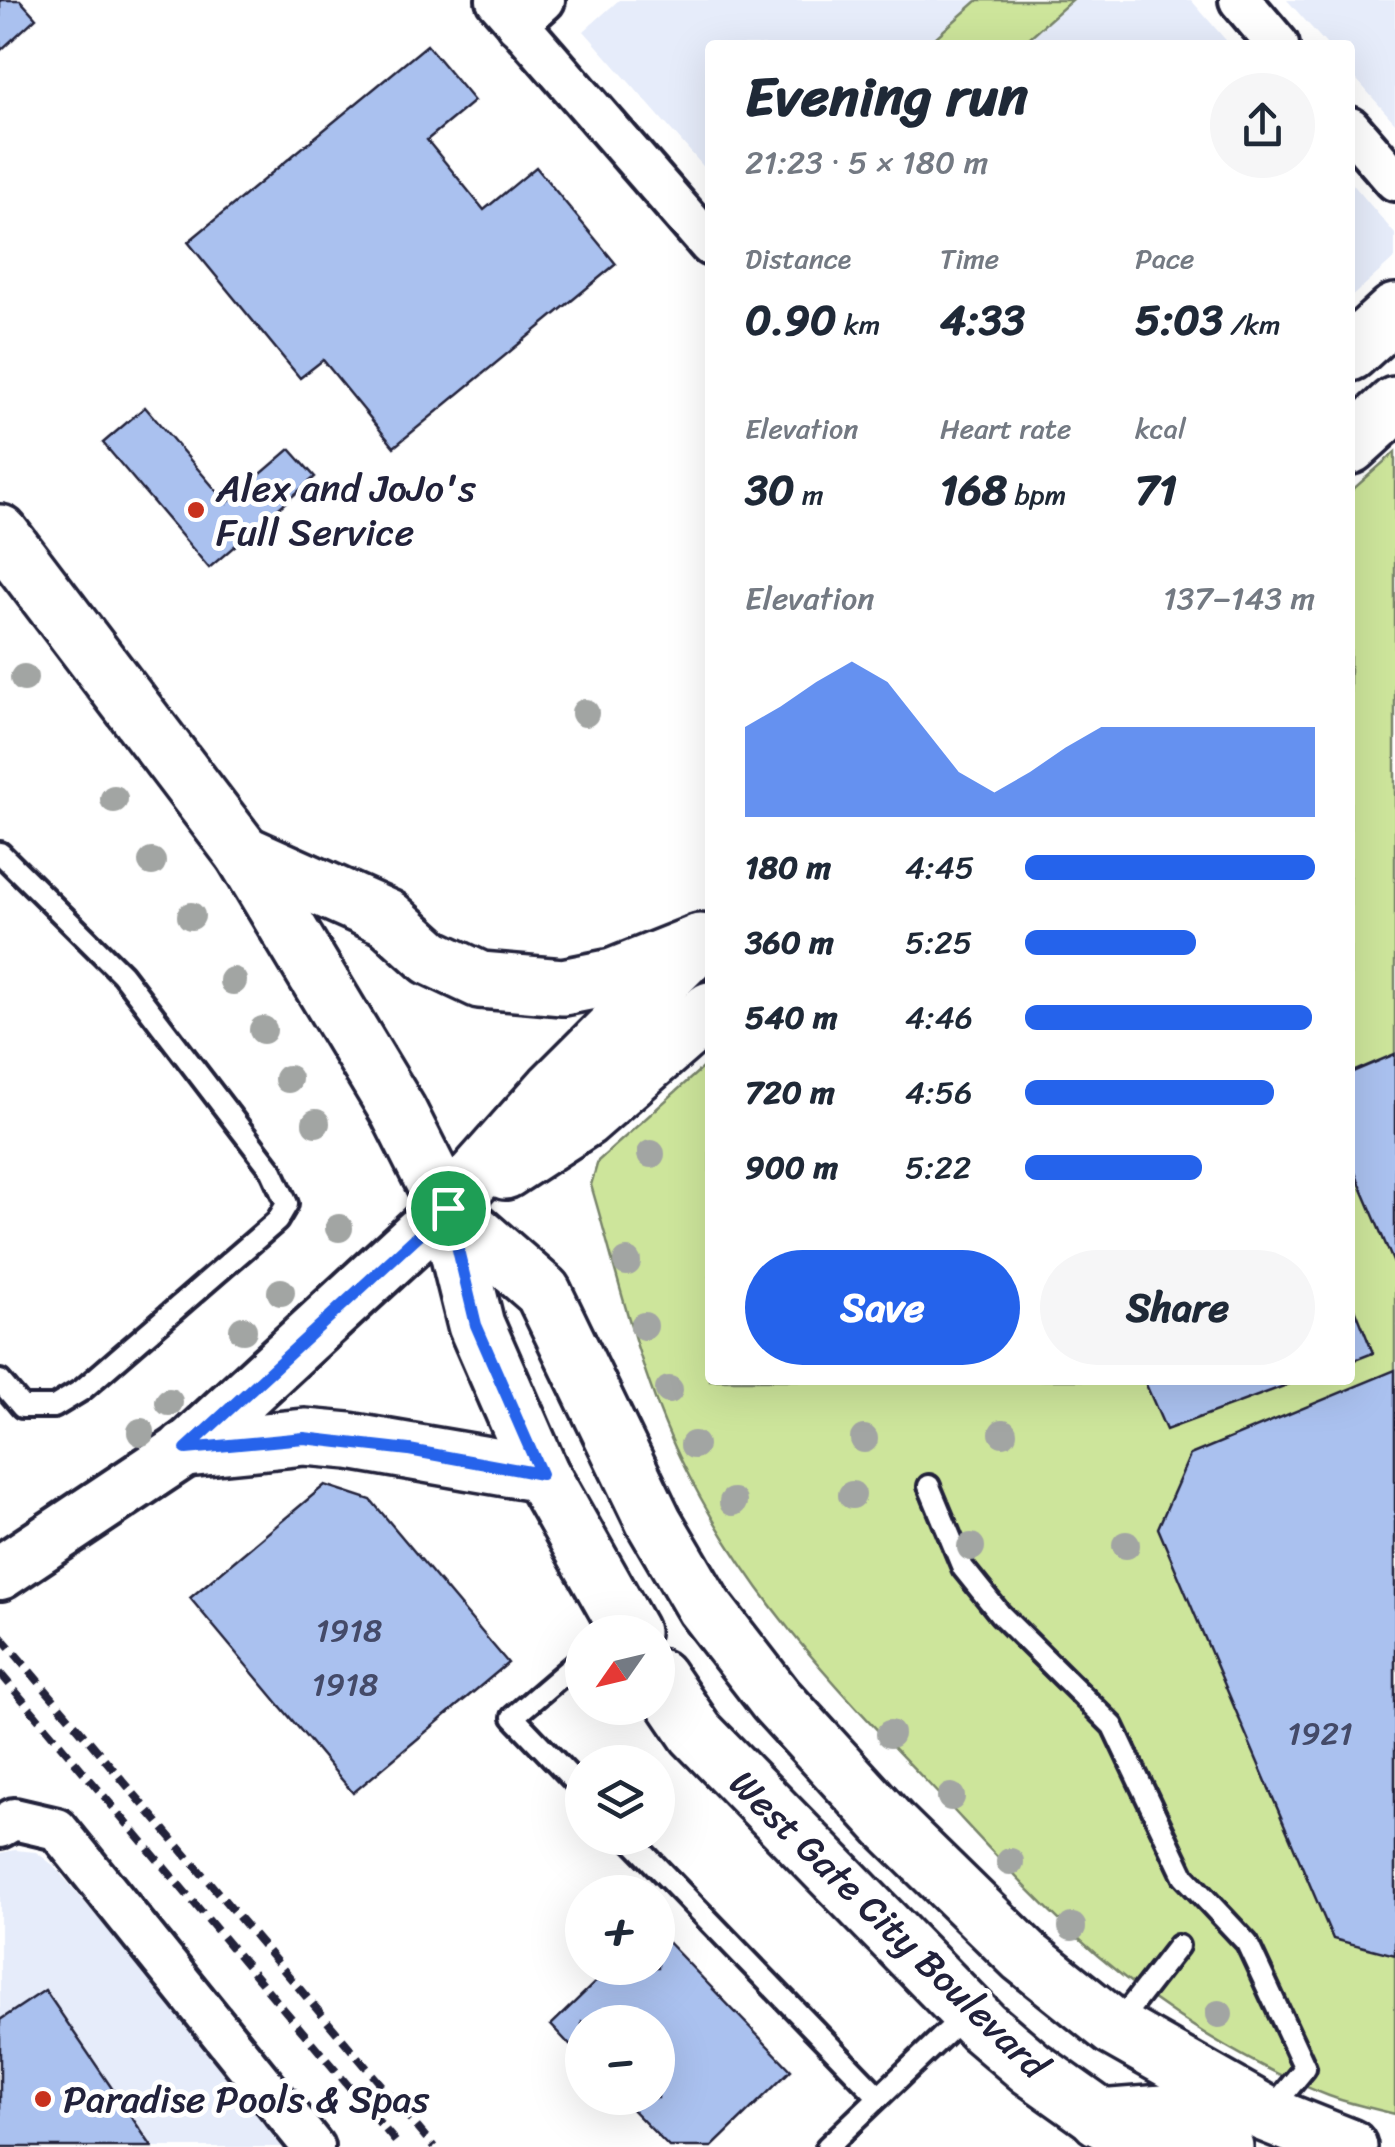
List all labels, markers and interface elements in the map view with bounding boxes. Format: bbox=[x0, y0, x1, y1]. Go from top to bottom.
text: Evening run bbox=[745, 48, 1028, 145]
button: share bbox=[1210, 73, 1315, 178]
text: 21:23 · 5 × 180 m bbox=[745, 134, 988, 191]
text: Distance bbox=[745, 234, 851, 283]
text: Time bbox=[940, 234, 999, 283]
text: Pace bbox=[1135, 234, 1194, 283]
text: 0.90 bbox=[745, 283, 837, 357]
text: 4:33 bbox=[940, 283, 1025, 357]
text: 5:03 bbox=[1135, 283, 1223, 357]
text: km bbox=[837, 300, 880, 349]
text: /km bbox=[1223, 300, 1281, 349]
text: Elevation bbox=[745, 404, 858, 453]
text: Heart rate bbox=[940, 404, 1071, 453]
text: kcal bbox=[1135, 404, 1186, 453]
text: 30 bbox=[745, 453, 795, 527]
text: 168 bbox=[940, 453, 1007, 527]
text: 71 bbox=[1135, 453, 1177, 527]
place label: Alex and JoJo's Full Service bbox=[215, 455, 476, 566]
text: m bbox=[795, 470, 823, 519]
text: bpm bbox=[1007, 470, 1066, 519]
marker: Alex and JoJo's Full Service bbox=[185, 499, 207, 521]
text: Elevation bbox=[745, 570, 875, 627]
text: 137–143 m bbox=[1163, 570, 1315, 627]
text: 180 m bbox=[745, 839, 831, 896]
text: 4:45 bbox=[905, 839, 974, 896]
text: 360 m bbox=[745, 914, 834, 971]
text: 5:25 bbox=[905, 914, 972, 971]
text: 540 m bbox=[745, 989, 838, 1046]
text: 4:46 bbox=[905, 989, 973, 1046]
text: 720 m bbox=[745, 1064, 835, 1121]
text: 4:56 bbox=[905, 1064, 972, 1121]
text: 900 m bbox=[745, 1139, 838, 1196]
text: 5:22 bbox=[905, 1139, 971, 1196]
pin bbox=[406, 1166, 491, 1251]
icon: arrive bbox=[421, 1181, 476, 1236]
button: Save bbox=[745, 1250, 1020, 1365]
button: Share bbox=[1040, 1250, 1315, 1365]
house number: 1918 bbox=[316, 1602, 382, 1659]
north arrow bbox=[565, 1615, 675, 1725]
map controls bbox=[565, 1615, 675, 2115]
house number: 1918 bbox=[312, 1656, 378, 1713]
house number: 1921 bbox=[1287, 1705, 1353, 1762]
button: layers bbox=[565, 1745, 675, 1855]
street label: West Gate City Boulevard bbox=[713, 1753, 1067, 2098]
button: + bbox=[565, 1875, 675, 1985]
button: − bbox=[565, 2005, 675, 2115]
place label: Paradise Pools & Spas bbox=[63, 2066, 430, 2133]
marker: Paradise Pools & Spas bbox=[32, 2088, 54, 2110]

